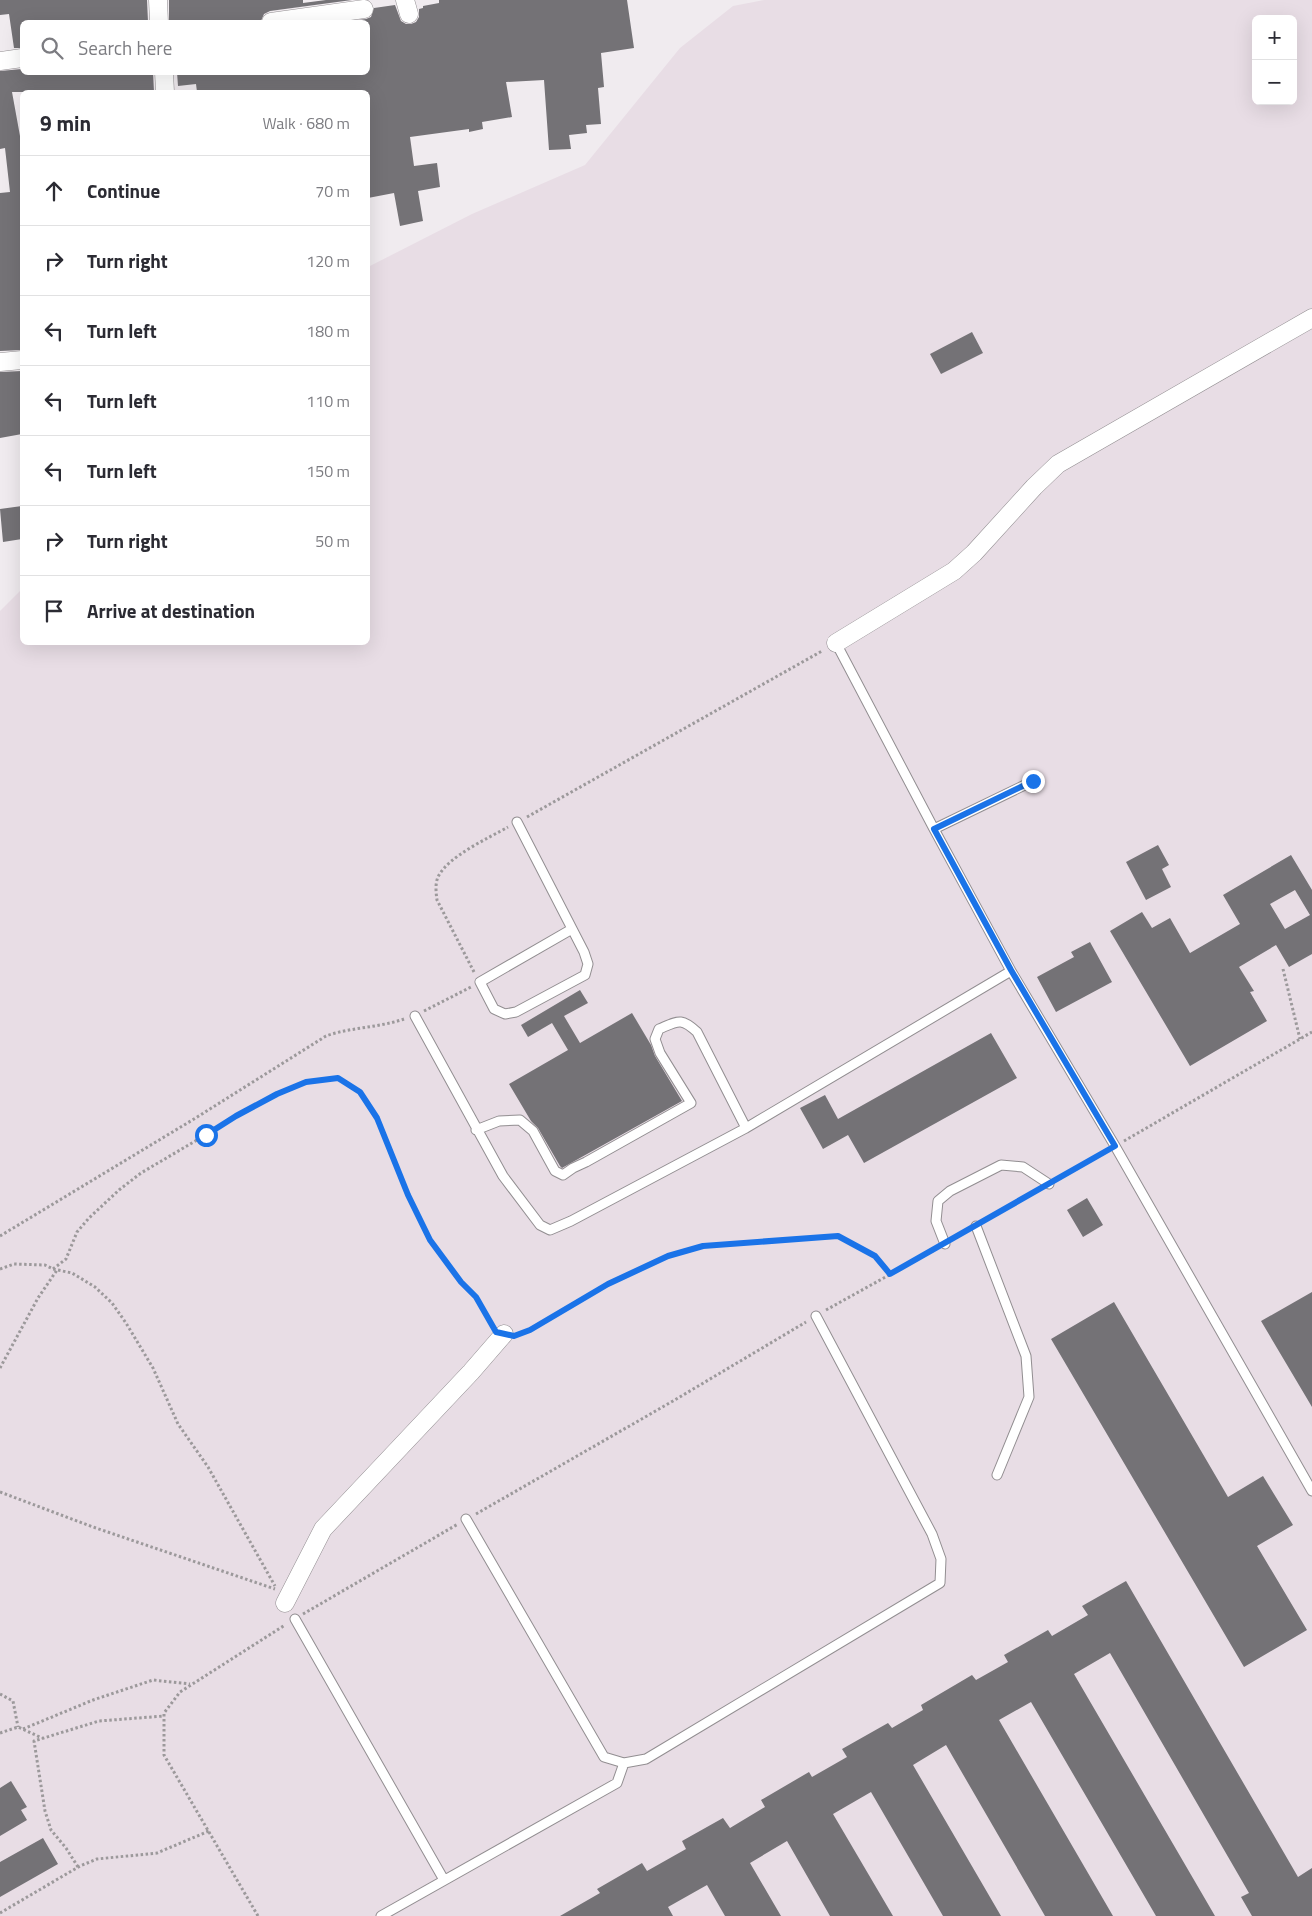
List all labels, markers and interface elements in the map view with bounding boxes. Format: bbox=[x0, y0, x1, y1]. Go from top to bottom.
map controls bbox=[1252, 15, 1297, 105]
button: + bbox=[1252, 15, 1297, 60]
search box bbox=[20, 20, 370, 75]
text: Search here bbox=[78, 33, 172, 62]
icon: search bbox=[38, 34, 66, 62]
button: − bbox=[1252, 60, 1297, 105]
text: 9 min bbox=[40, 107, 91, 139]
text: Walk · 680 m bbox=[262, 111, 350, 135]
text: Continue bbox=[87, 176, 160, 205]
icon: ahead bbox=[40, 177, 68, 205]
text: 70 m bbox=[315, 179, 350, 203]
text: Turn right bbox=[87, 246, 168, 275]
icon: right bbox=[40, 247, 68, 275]
text: 120 m bbox=[306, 249, 350, 273]
text: Turn left bbox=[87, 316, 157, 345]
icon: left bbox=[40, 317, 68, 345]
text: 180 m bbox=[306, 319, 350, 343]
text: Turn left bbox=[87, 386, 157, 415]
icon: left bbox=[40, 387, 68, 415]
text: 110 m bbox=[306, 389, 350, 413]
text: Turn left bbox=[87, 456, 157, 485]
icon: left bbox=[40, 457, 68, 485]
text: 150 m bbox=[306, 459, 350, 483]
text: Turn right bbox=[87, 526, 168, 555]
icon: right bbox=[40, 527, 68, 555]
text: 50 m bbox=[315, 529, 350, 553]
text: Arrive at destination bbox=[87, 596, 255, 625]
icon: arrive bbox=[40, 597, 68, 625]
route end bbox=[1022, 770, 1045, 793]
route start bbox=[195, 1124, 218, 1147]

